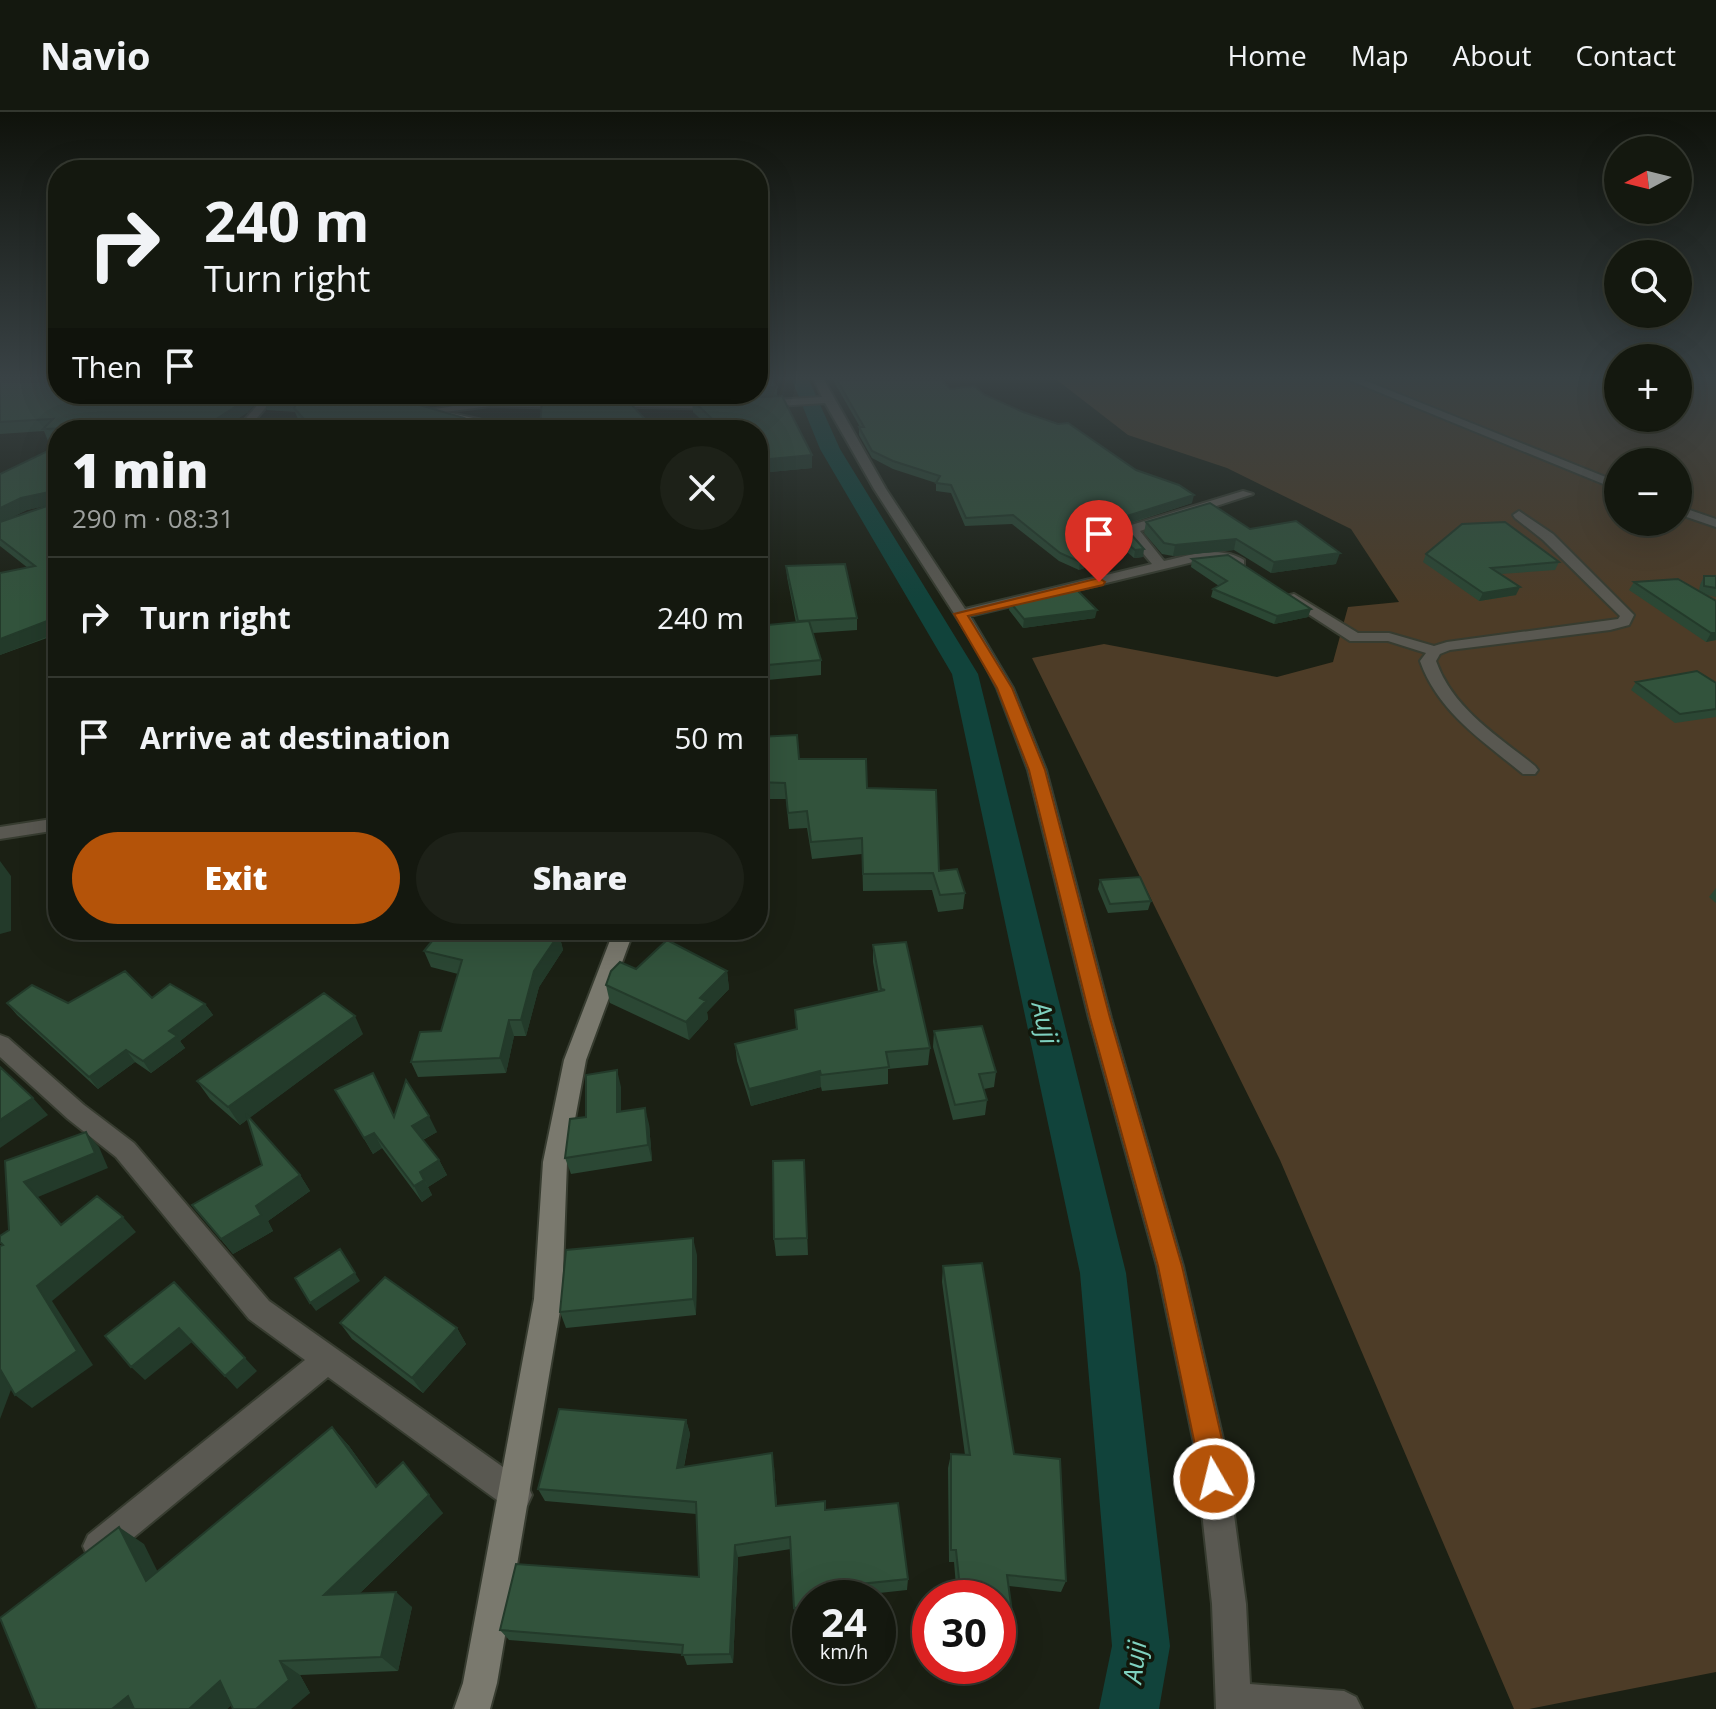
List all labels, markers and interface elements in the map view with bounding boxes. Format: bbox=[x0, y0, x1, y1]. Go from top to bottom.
text: Navio bbox=[40, 29, 151, 81]
text: Home bbox=[1228, 36, 1307, 74]
text: Map bbox=[1351, 36, 1409, 74]
text: About bbox=[1453, 36, 1531, 74]
text: Contact bbox=[1575, 36, 1676, 74]
north arrow bbox=[1604, 136, 1692, 224]
map controls bbox=[1604, 136, 1692, 536]
text: 240 m bbox=[204, 182, 370, 258]
icon: right bbox=[72, 192, 176, 296]
button: search bbox=[1604, 240, 1692, 328]
text: Turn right bbox=[204, 254, 370, 303]
icon: arrive bbox=[158, 344, 202, 388]
button: + bbox=[1604, 344, 1692, 432]
text: Then bbox=[72, 346, 142, 387]
text: 1 min bbox=[72, 437, 208, 502]
button: close bbox=[660, 446, 744, 530]
button: − bbox=[1604, 448, 1692, 536]
text: 290 m · 08:31 bbox=[72, 500, 234, 536]
pin bbox=[1065, 500, 1133, 582]
icon: arrive bbox=[1077, 512, 1121, 556]
icon: right bbox=[72, 595, 116, 639]
text: Turn right bbox=[140, 597, 291, 638]
text: 240 m bbox=[657, 597, 744, 638]
icon: arrive bbox=[72, 715, 116, 759]
text: Arrive at destination bbox=[140, 717, 451, 758]
text: 50 m bbox=[674, 717, 744, 758]
button: Exit bbox=[72, 832, 400, 924]
button: Share bbox=[416, 832, 744, 924]
water label: Auji bbox=[1023, 996, 1068, 1048]
position arrow bbox=[1172, 1437, 1256, 1521]
speed limit sign: 30 bbox=[912, 1580, 1016, 1684]
text: 24 bbox=[821, 1594, 867, 1649]
text: km/h bbox=[820, 1638, 868, 1665]
water label: Auji bbox=[1113, 1638, 1155, 1687]

